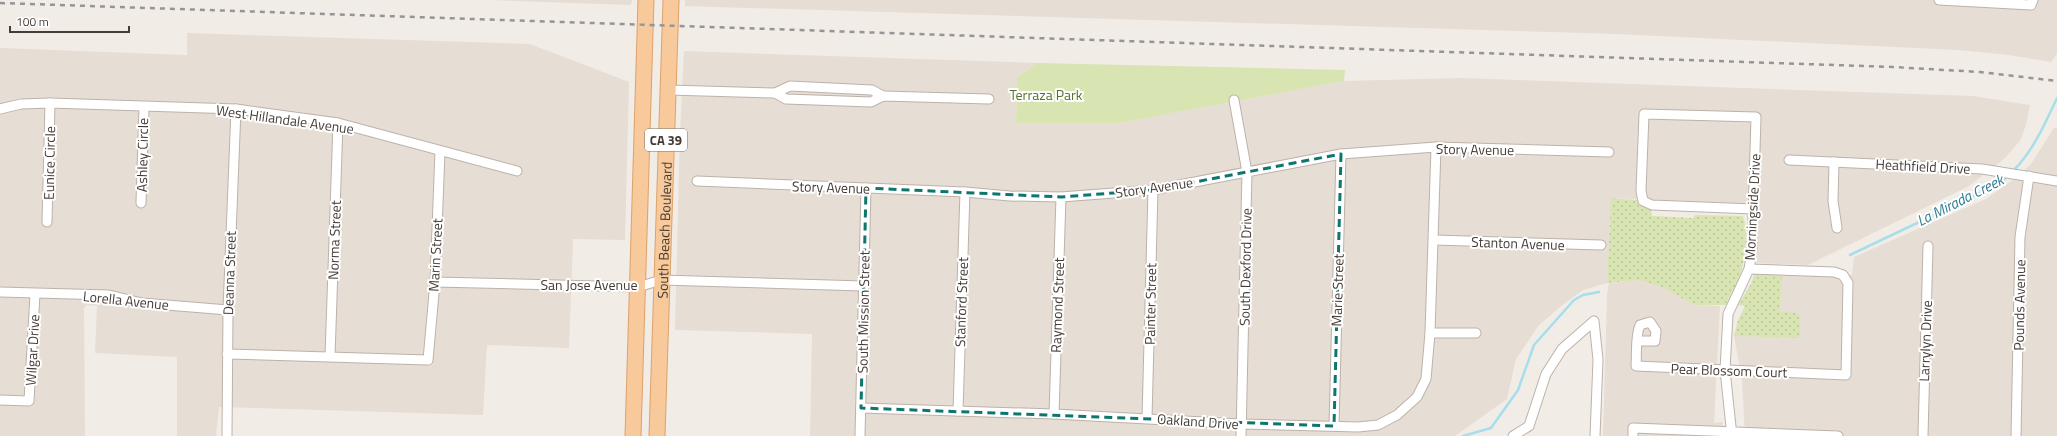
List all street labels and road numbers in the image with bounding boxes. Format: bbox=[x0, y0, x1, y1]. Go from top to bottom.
street label: West Hillandale Avenue bbox=[215, 99, 355, 139]
street label: Ashley Circle bbox=[131, 118, 153, 192]
street label: Eunice Circle bbox=[38, 126, 60, 200]
road number: CA 39 bbox=[645, 129, 687, 151]
street label: Story Avenue bbox=[1436, 138, 1514, 160]
street label: Morningside Drive bbox=[1739, 153, 1765, 261]
street label: Heathfield Drive bbox=[1875, 153, 1971, 179]
street label: South Beach Boulevard bbox=[651, 161, 676, 299]
street label: Story Avenue bbox=[1114, 171, 1194, 203]
street label: Story Avenue bbox=[792, 175, 870, 199]
street label: Norma Street bbox=[322, 200, 346, 280]
street label: South Dexford Drive bbox=[1233, 208, 1257, 326]
street label: Marin Street bbox=[423, 218, 447, 292]
street label: Deanna Street bbox=[217, 230, 241, 316]
street label: Stanton Avenue bbox=[1471, 231, 1565, 255]
street label: South Mission Street bbox=[851, 250, 875, 374]
street label: Marie Street bbox=[1325, 253, 1349, 327]
street label: Stanford Street bbox=[949, 257, 973, 347]
street label: Raymond Street bbox=[1045, 257, 1069, 353]
street label: Pounds Avenue bbox=[2008, 259, 2030, 351]
street label: Painter Street bbox=[1139, 263, 1161, 345]
street label: San Jose Avenue bbox=[540, 274, 638, 295]
street label: Lorella Avenue bbox=[82, 285, 170, 315]
street label: Larrylyn Drive bbox=[1913, 300, 1937, 382]
street label: Wilgar Drive bbox=[20, 314, 44, 386]
street label: Pear Blossom Court bbox=[1670, 357, 1788, 383]
street label: Oakland Drive bbox=[1156, 408, 1240, 434]

